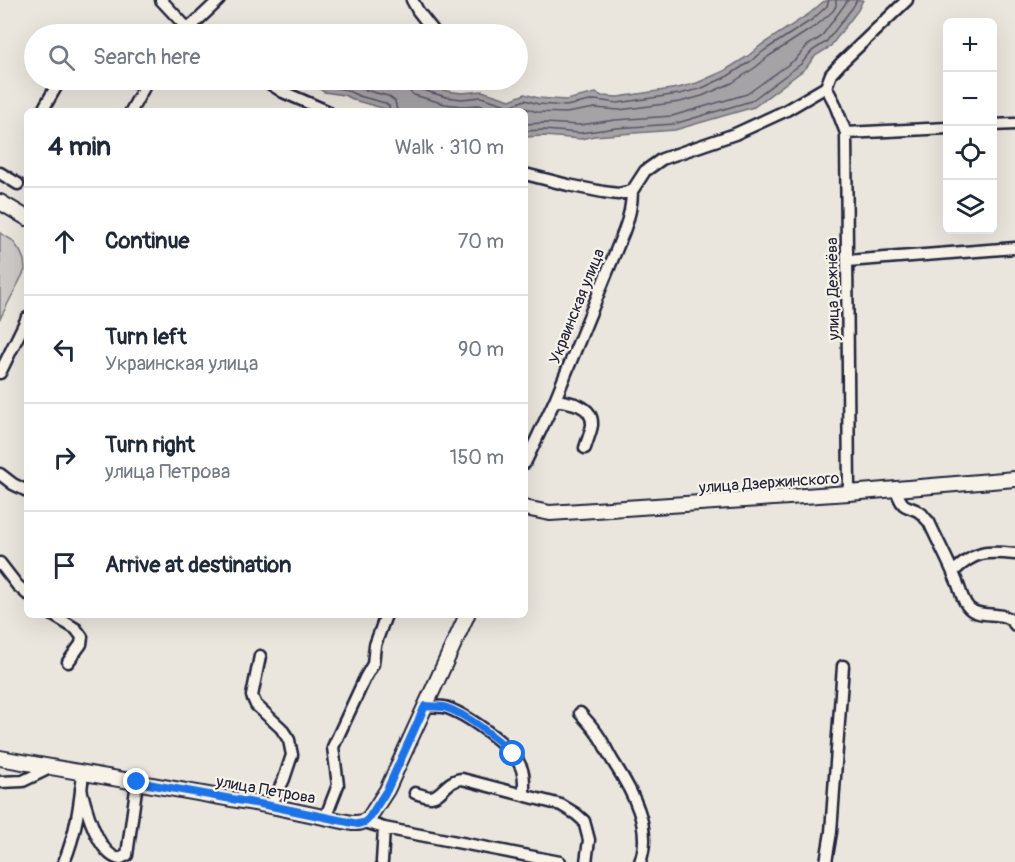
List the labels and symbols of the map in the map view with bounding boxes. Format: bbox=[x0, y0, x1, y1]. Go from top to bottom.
street label: улица Дежнёва bbox=[822, 237, 844, 342]
street label: Украинская улица bbox=[545, 246, 609, 367]
street label: улица Дзержинского bbox=[697, 468, 840, 498]
route start bbox=[499, 740, 525, 766]
route end bbox=[123, 768, 149, 794]
street label: улица Петрова bbox=[214, 771, 317, 809]

